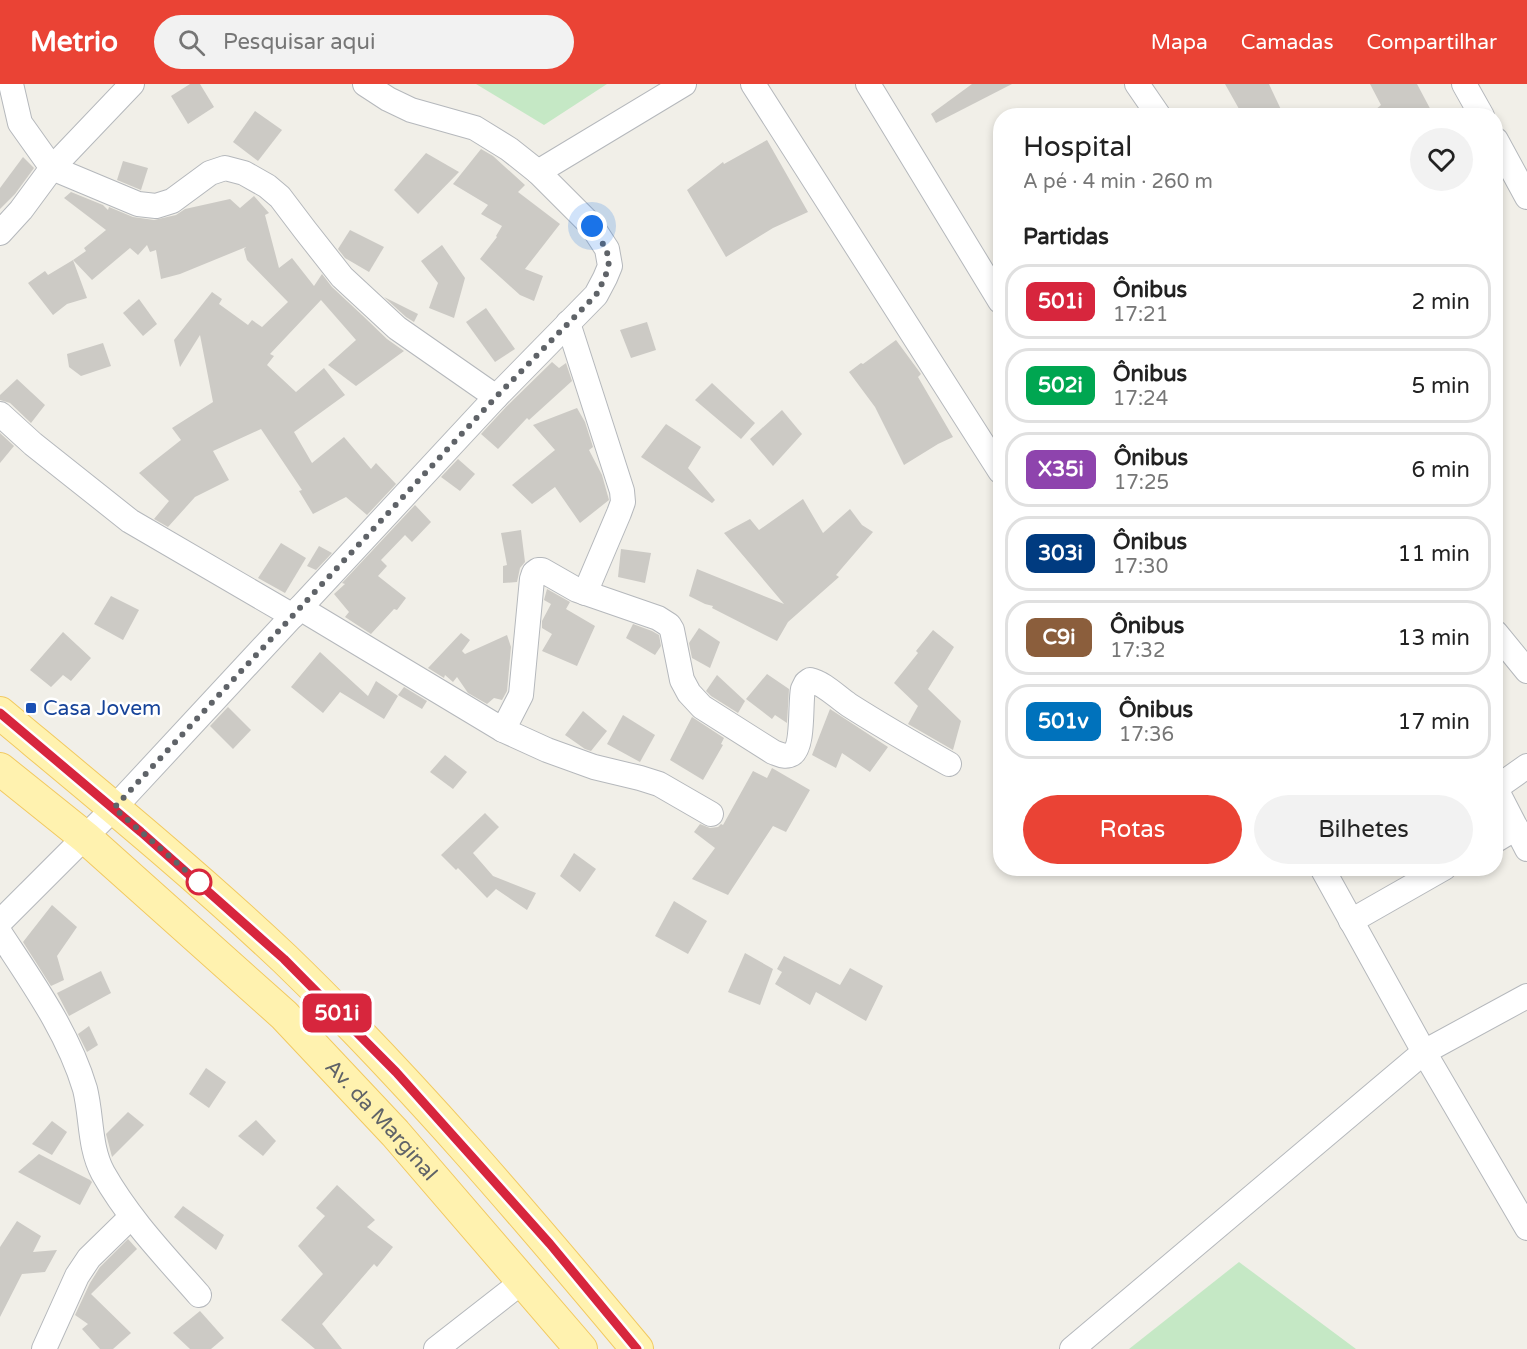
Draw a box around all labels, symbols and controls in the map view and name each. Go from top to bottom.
search box [154,15,574,69]
text: Metrio [30,25,118,59]
icon: search [175,26,208,59]
text: Pesquisar aqui [223,29,375,55]
text: Mapa [1151,30,1208,55]
text: Camadas [1241,30,1333,55]
text: Compartilhar [1366,30,1497,55]
button: heart [1410,128,1473,191]
text: Hospital [1023,130,1132,164]
text: A pé · 4 min · 260 m [1023,170,1213,194]
your location [577,211,607,241]
text: Partidas [1023,224,1109,250]
text: Ônibus [1113,277,1187,303]
text: 501i [1038,289,1083,314]
text: 2 min [1411,289,1470,315]
text: 17:21 [1113,303,1168,327]
text: Ônibus [1113,361,1187,387]
text: 502i [1038,373,1083,398]
text: 5 min [1411,373,1470,399]
text: 17:24 [1113,387,1168,411]
text: Ônibus [1114,445,1188,471]
text: X35i [1038,457,1084,482]
text: 6 min [1411,457,1470,483]
text: 17:25 [1114,471,1169,495]
text: Ônibus [1113,529,1187,555]
text: 303i [1038,541,1083,566]
text: 11 min [1398,541,1470,567]
text: 17:30 [1113,555,1168,579]
text: Ônibus [1110,613,1184,639]
text: C9i [1042,625,1076,650]
text: 13 min [1398,625,1470,651]
text: 17:32 [1110,639,1165,663]
place label: Casa Jovem [43,696,161,721]
text: Ônibus [1119,697,1193,723]
marker: Casa Jovem [24,701,38,715]
text: 501v [1038,709,1089,734]
text: 17 min [1398,709,1470,735]
text: 17:36 [1119,723,1174,747]
button: Rotas [1023,795,1242,864]
button: Bilhetes [1254,795,1473,864]
unlabelled marker [186,869,212,895]
line badge: 501i [295,994,379,1032]
text: 501i [315,1001,359,1026]
street label: Av. da Marginal [320,1054,443,1186]

